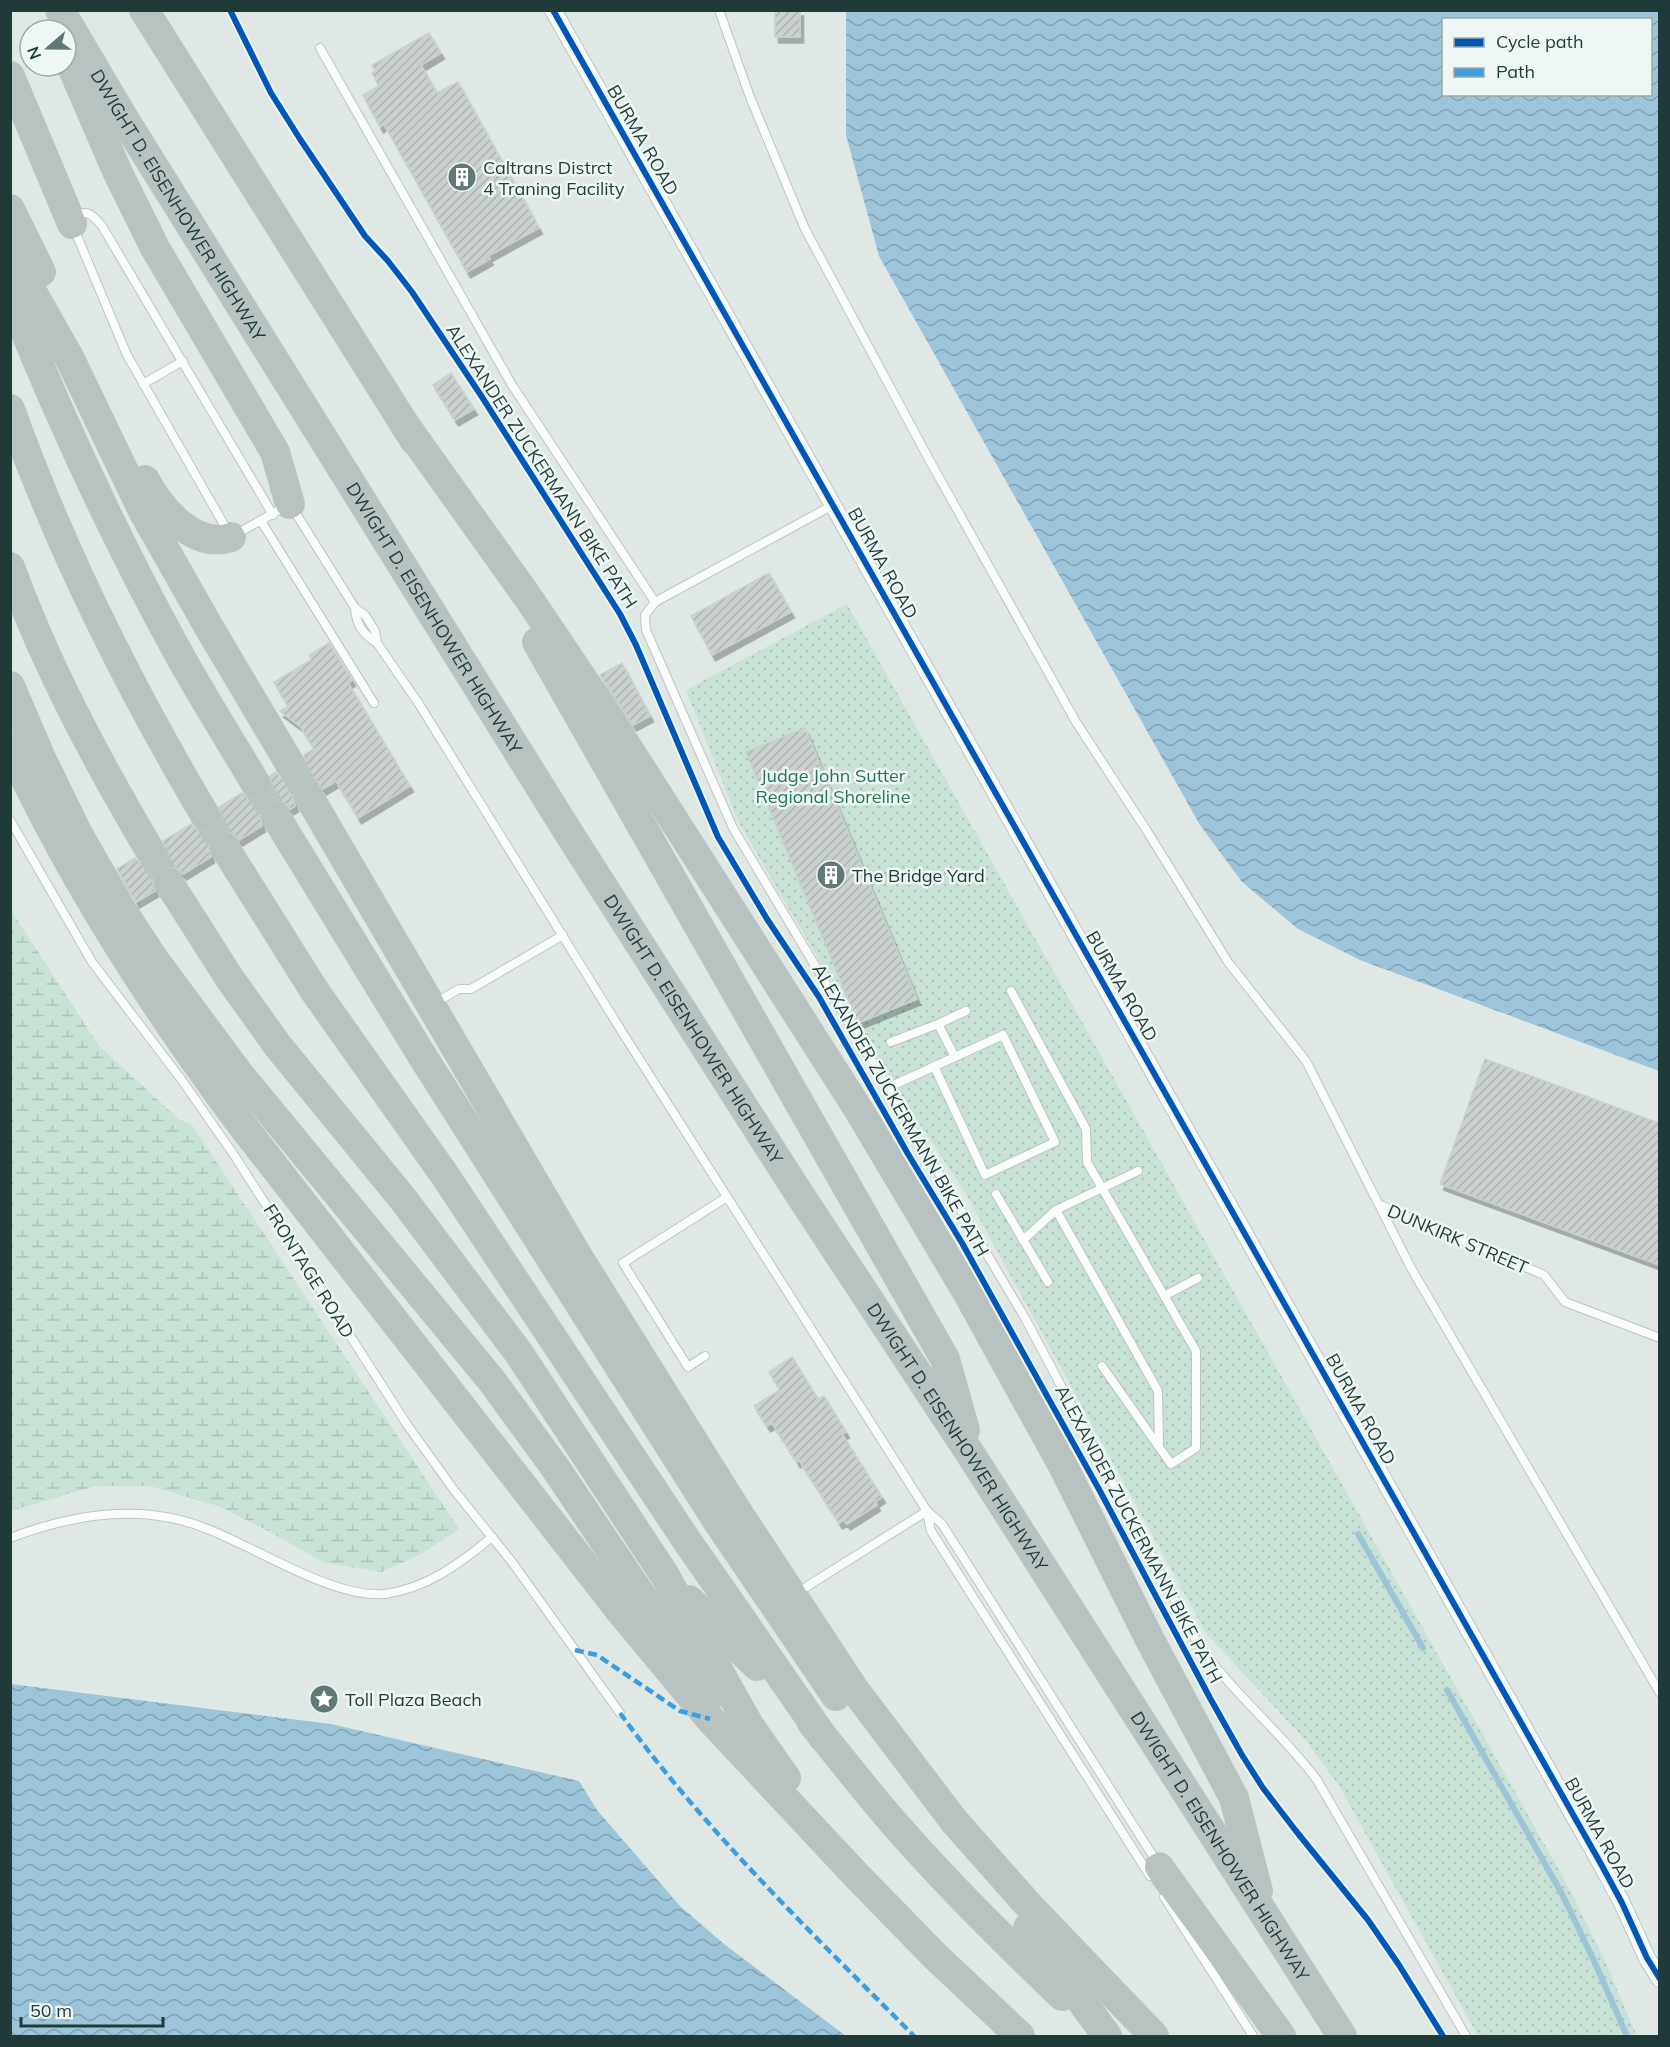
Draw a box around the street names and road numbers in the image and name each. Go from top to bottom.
street label: DWIGHT D. EISENHOWER HIGHWAY [86,65,272,346]
street label: BURMA ROAD [602,81,684,199]
street label: ALEXANDER ZUCKERMANN BIKE PATH [441,320,643,612]
street label: DWIGHT D. EISENHOWER HIGHWAY [342,478,528,759]
street label: BURMA ROAD [843,503,923,623]
street label: DWIGHT D. EISENHOWER HIGHWAY [599,890,789,1169]
street label: BURMA ROAD [1081,927,1163,1045]
street label: ALEXANDER ZUCKERMANN BIKE PATH [807,960,995,1260]
street label: DUNKIRK STREET [1384,1199,1532,1279]
street label: FRONTAGE ROAD [259,1200,359,1342]
street label: DWIGHT D. EISENHOWER HIGHWAY [863,1298,1054,1576]
street label: BURMA ROAD [1321,1349,1401,1469]
street label: ALEXANDER ZUCKERMANN BIKE PATH [1050,1381,1228,1687]
street label: DWIGHT D. EISENHOWER HIGHWAY [1126,1707,1316,1986]
street label: BURMA ROAD [1560,1773,1640,1893]

